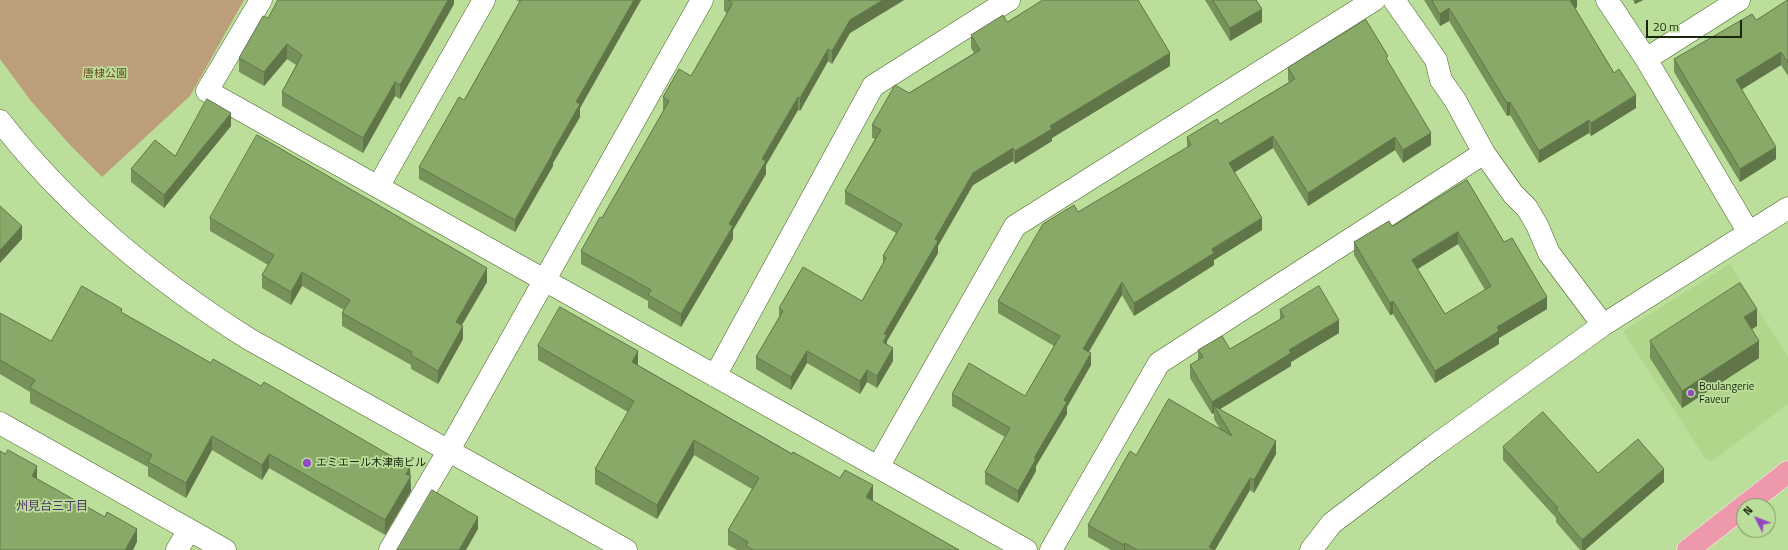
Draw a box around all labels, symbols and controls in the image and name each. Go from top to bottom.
scale bar [1648,12,1744,38]
text: 20 m [1653,17,1679,36]
park label: 唐棣公園 [83,67,127,81]
place label: Boulangerie Faveur [1699,380,1754,406]
marker: Boulangerie Faveur [1686,388,1696,398]
place label: エミエール木津南ビル [316,456,426,470]
marker: エミエール木津南ビル [301,457,313,469]
north arrow [1736,498,1776,538]
district label: 州見台三丁目 [16,500,88,514]
text: N [1739,502,1756,519]

